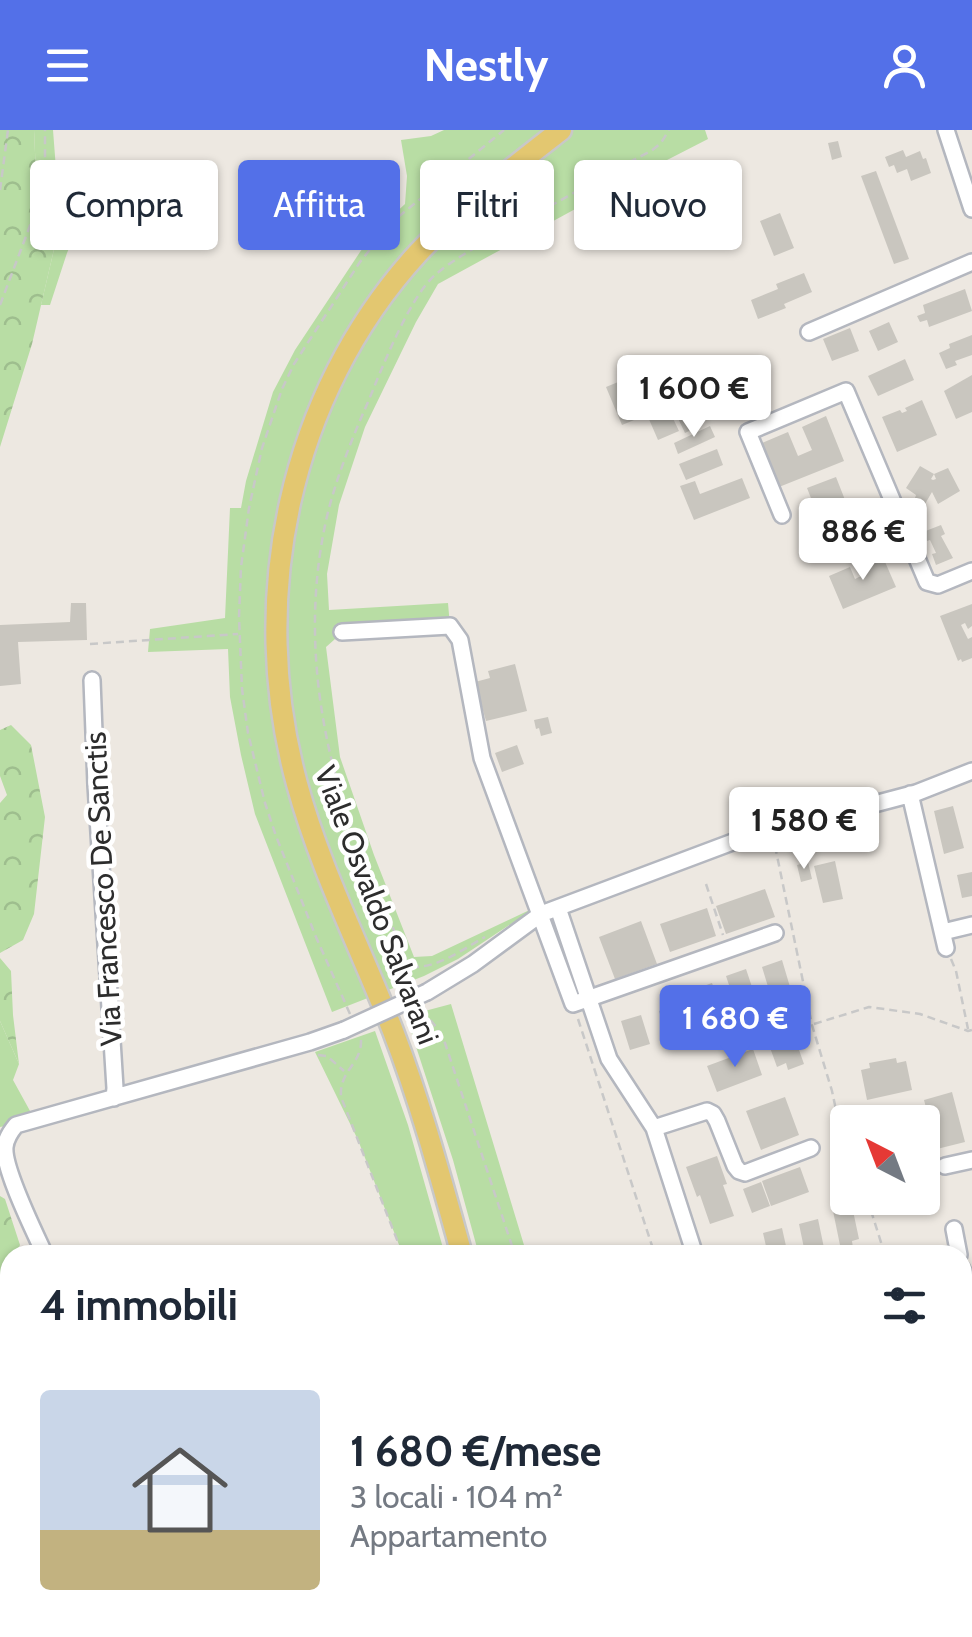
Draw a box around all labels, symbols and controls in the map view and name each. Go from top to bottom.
icon: menu [40,38,95,93]
text: Nestly [424,38,548,92]
icon: person [877,38,932,93]
chip: Compra [30,160,218,250]
chip: Affitta [238,160,400,250]
chip: Filtri [420,160,554,250]
chip: Nuovo [574,160,742,250]
pin: 1 600 € [602,355,786,440]
text: 1 600 € [639,368,749,407]
pin: 886 € [793,498,933,583]
text: 886 € [821,511,905,550]
street label: Via Francesco De Sanctis [76,731,130,1047]
street label: Viale Osvaldo Salvarani [307,761,447,1049]
pin: 1 580 € [712,787,896,872]
text: 1 580 € [751,800,857,839]
pin: 1 680 € [643,985,827,1070]
text: 1 680 € [682,998,788,1037]
north arrow [830,1105,940,1215]
map controls [830,1105,940,1215]
icon: filters [877,1278,932,1333]
text: 4 immobili [40,1279,238,1331]
text: 1 680 €/mese [350,1425,601,1477]
icon: home [120,1430,240,1550]
text: 3 locali · 104 m² [350,1477,563,1516]
text: Appartamento [350,1516,547,1555]

